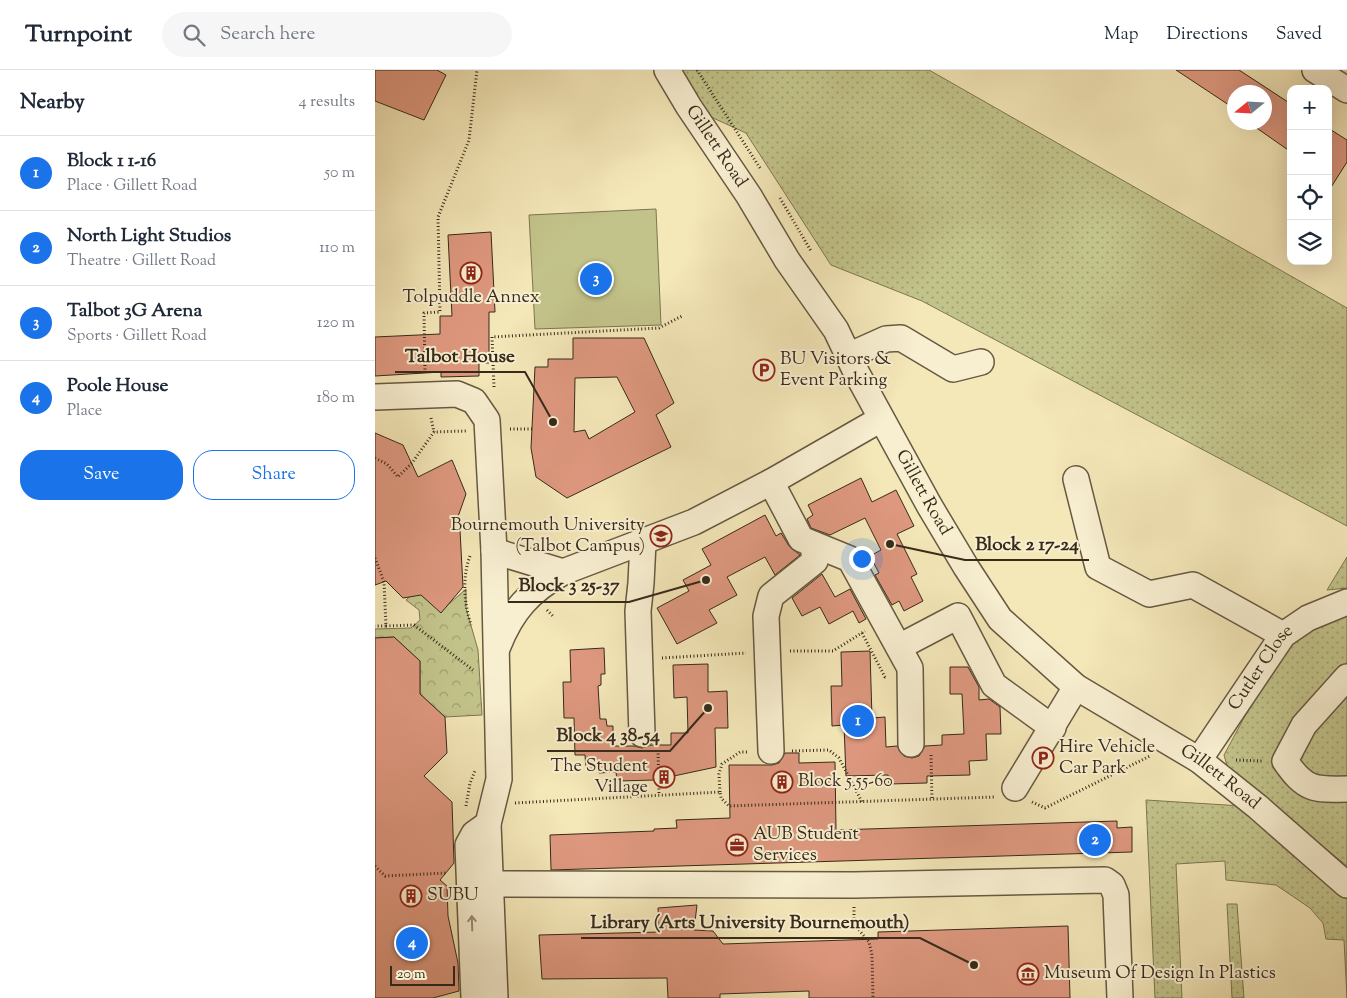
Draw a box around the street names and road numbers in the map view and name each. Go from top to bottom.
street label: Gillett Road [679,100,753,193]
street label: Gillett Road [888,445,958,541]
street label: Cutler Close [1222,619,1299,716]
street label: Gillett Road [1175,739,1265,817]

